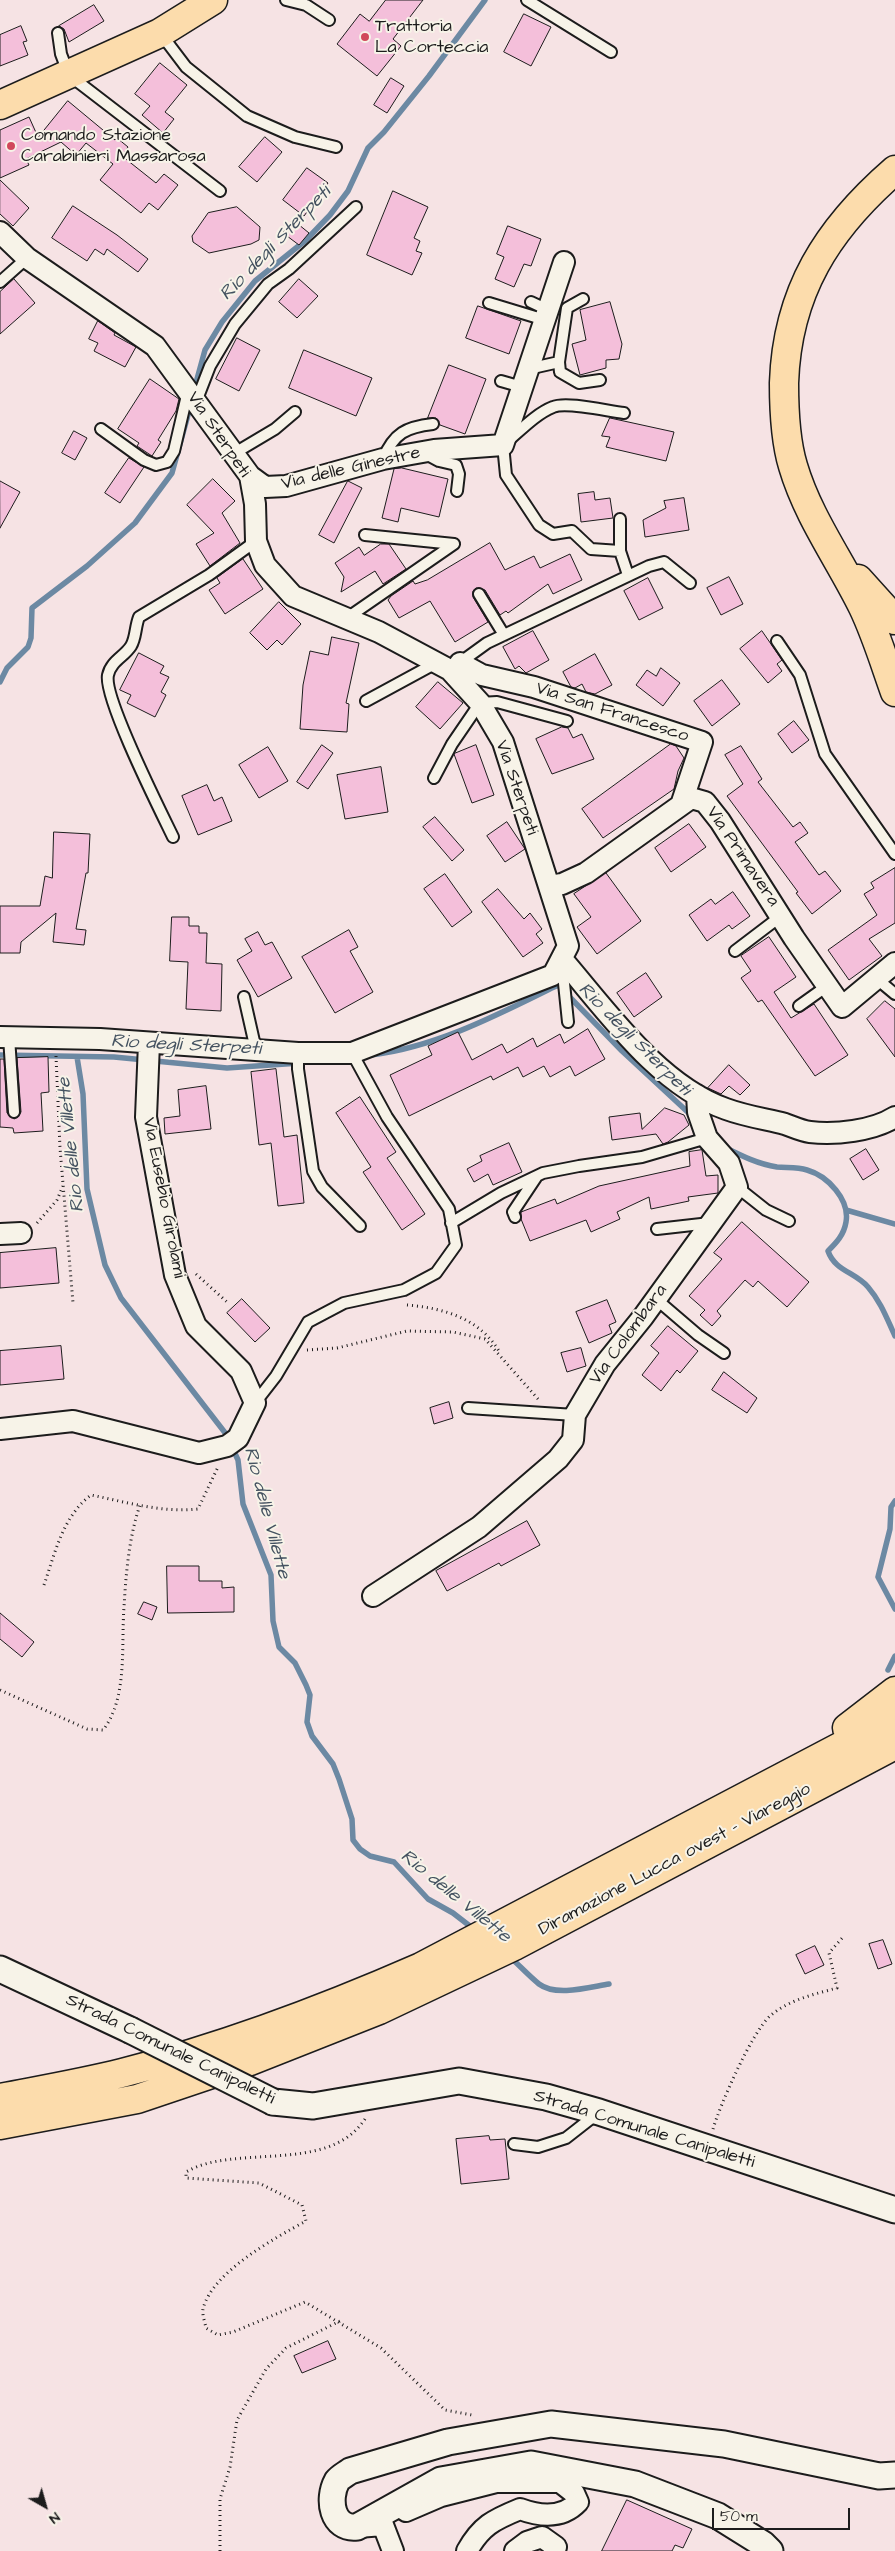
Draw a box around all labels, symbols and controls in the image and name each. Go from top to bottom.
place label: Trattoria La Corteccia [375,16,488,58]
marker: Trattoria La Corteccia [359,31,371,43]
place label: Comando Stazione Carabinieri Massarosa [21,125,206,168]
marker: Comando Stazione Carabinieri Massarosa [5,140,17,152]
water label: Rio degli Sterpeti [216,182,336,306]
street label: Via Sterpeti [181,388,255,482]
street label: Via delle Ginestre [279,443,423,495]
street label: Via San Francesco [533,678,691,748]
street label: Via Sterpeti [490,738,542,838]
street label: Via Primavera [701,803,783,911]
water label: Rio degli Sterpeti [573,979,695,1101]
water label: Rio degli Sterpeti [110,1031,262,1061]
water label: Rio delle Villette [54,1077,90,1213]
street label: Via Eusebio Girolami [137,1116,189,1280]
street label: Via Colombara [585,1281,673,1389]
water label: Rio delle Villette [237,1445,295,1581]
street label: Diramazione Lucca ovest - Viareggio [535,1779,815,1941]
water label: Rio delle Villette [395,1846,515,1948]
street label: Strada Comunale Canipaletti [62,1990,278,2110]
street label: Strada Comunale Canipaletti [531,2086,757,2174]
north arrow [20,2481,70,2531]
scale bar [715,2498,852,2530]
text: 50 m [720,2506,758,2527]
text: N [45,2507,64,2528]

